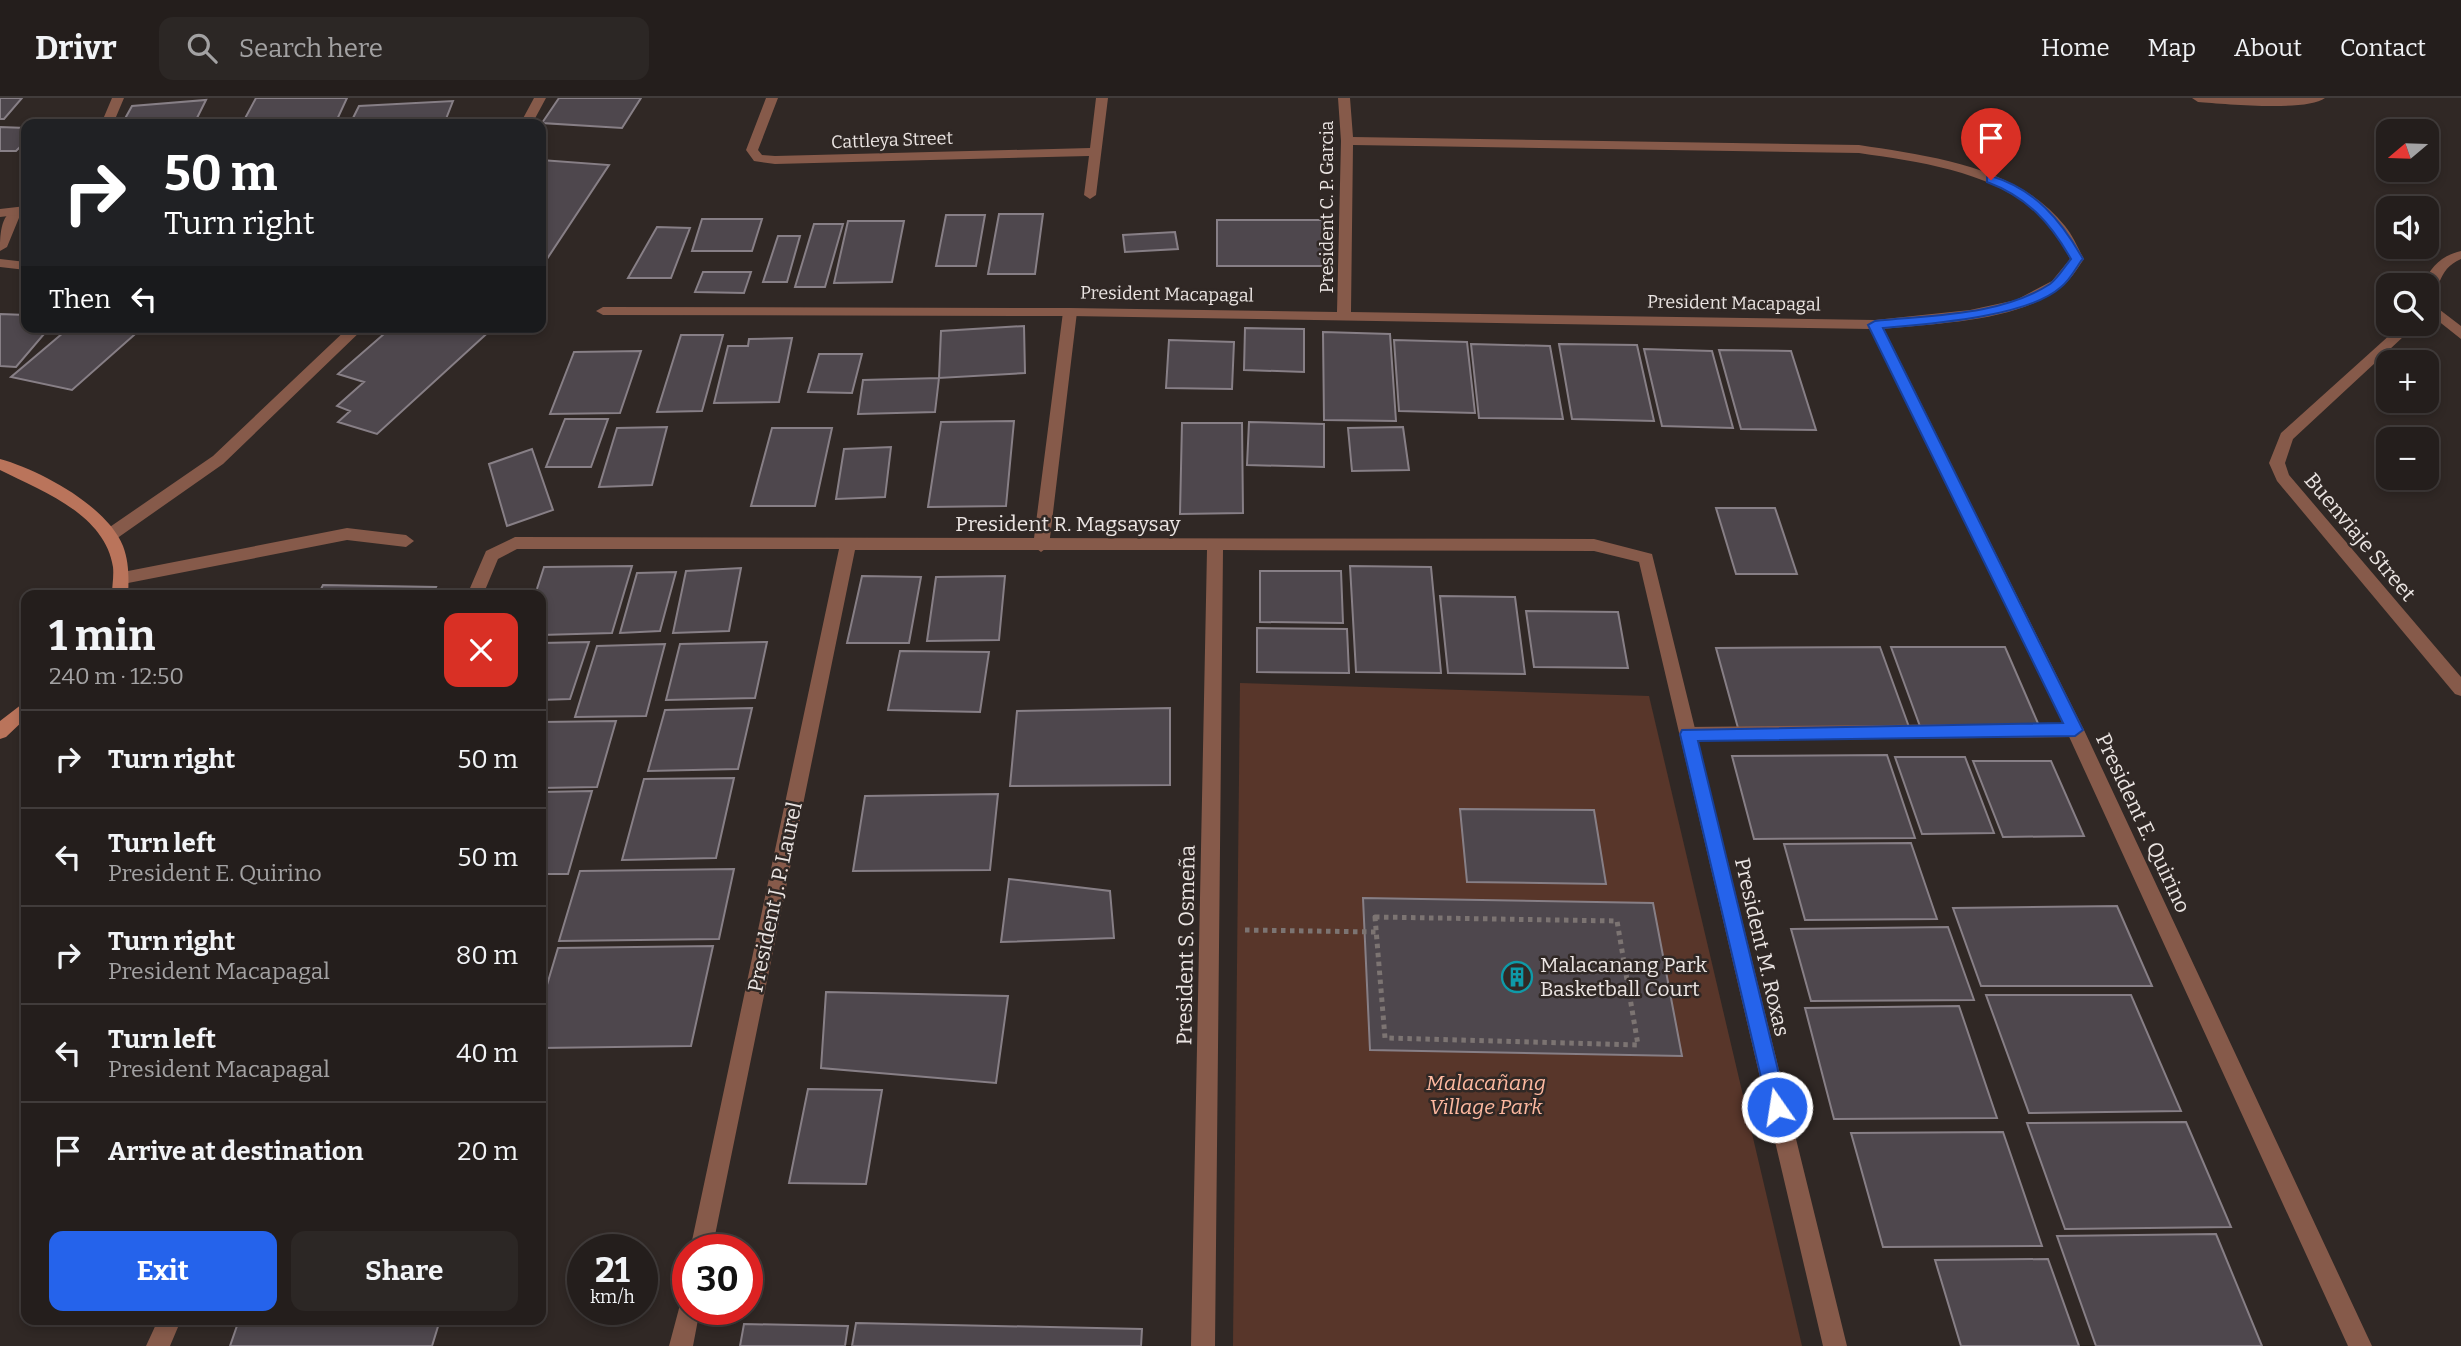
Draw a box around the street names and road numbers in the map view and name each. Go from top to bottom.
street label: President C. P. Garcia [1316,120,1338,293]
street label: Cattleya Street [831,127,954,153]
street label: President Macapagal [1080,281,1254,307]
street label: President Macapagal [1647,290,1821,316]
street label: Buenviaje Street [2299,468,2421,607]
street label: President R. Magsaysay [955,511,1182,537]
street label: President E. Quirino [2090,729,2196,917]
street label: President J. P. Laurel [742,799,808,995]
street label: President S. Osmeña [1171,844,1201,1045]
street label: President M. Roxas [1729,855,1795,1039]

